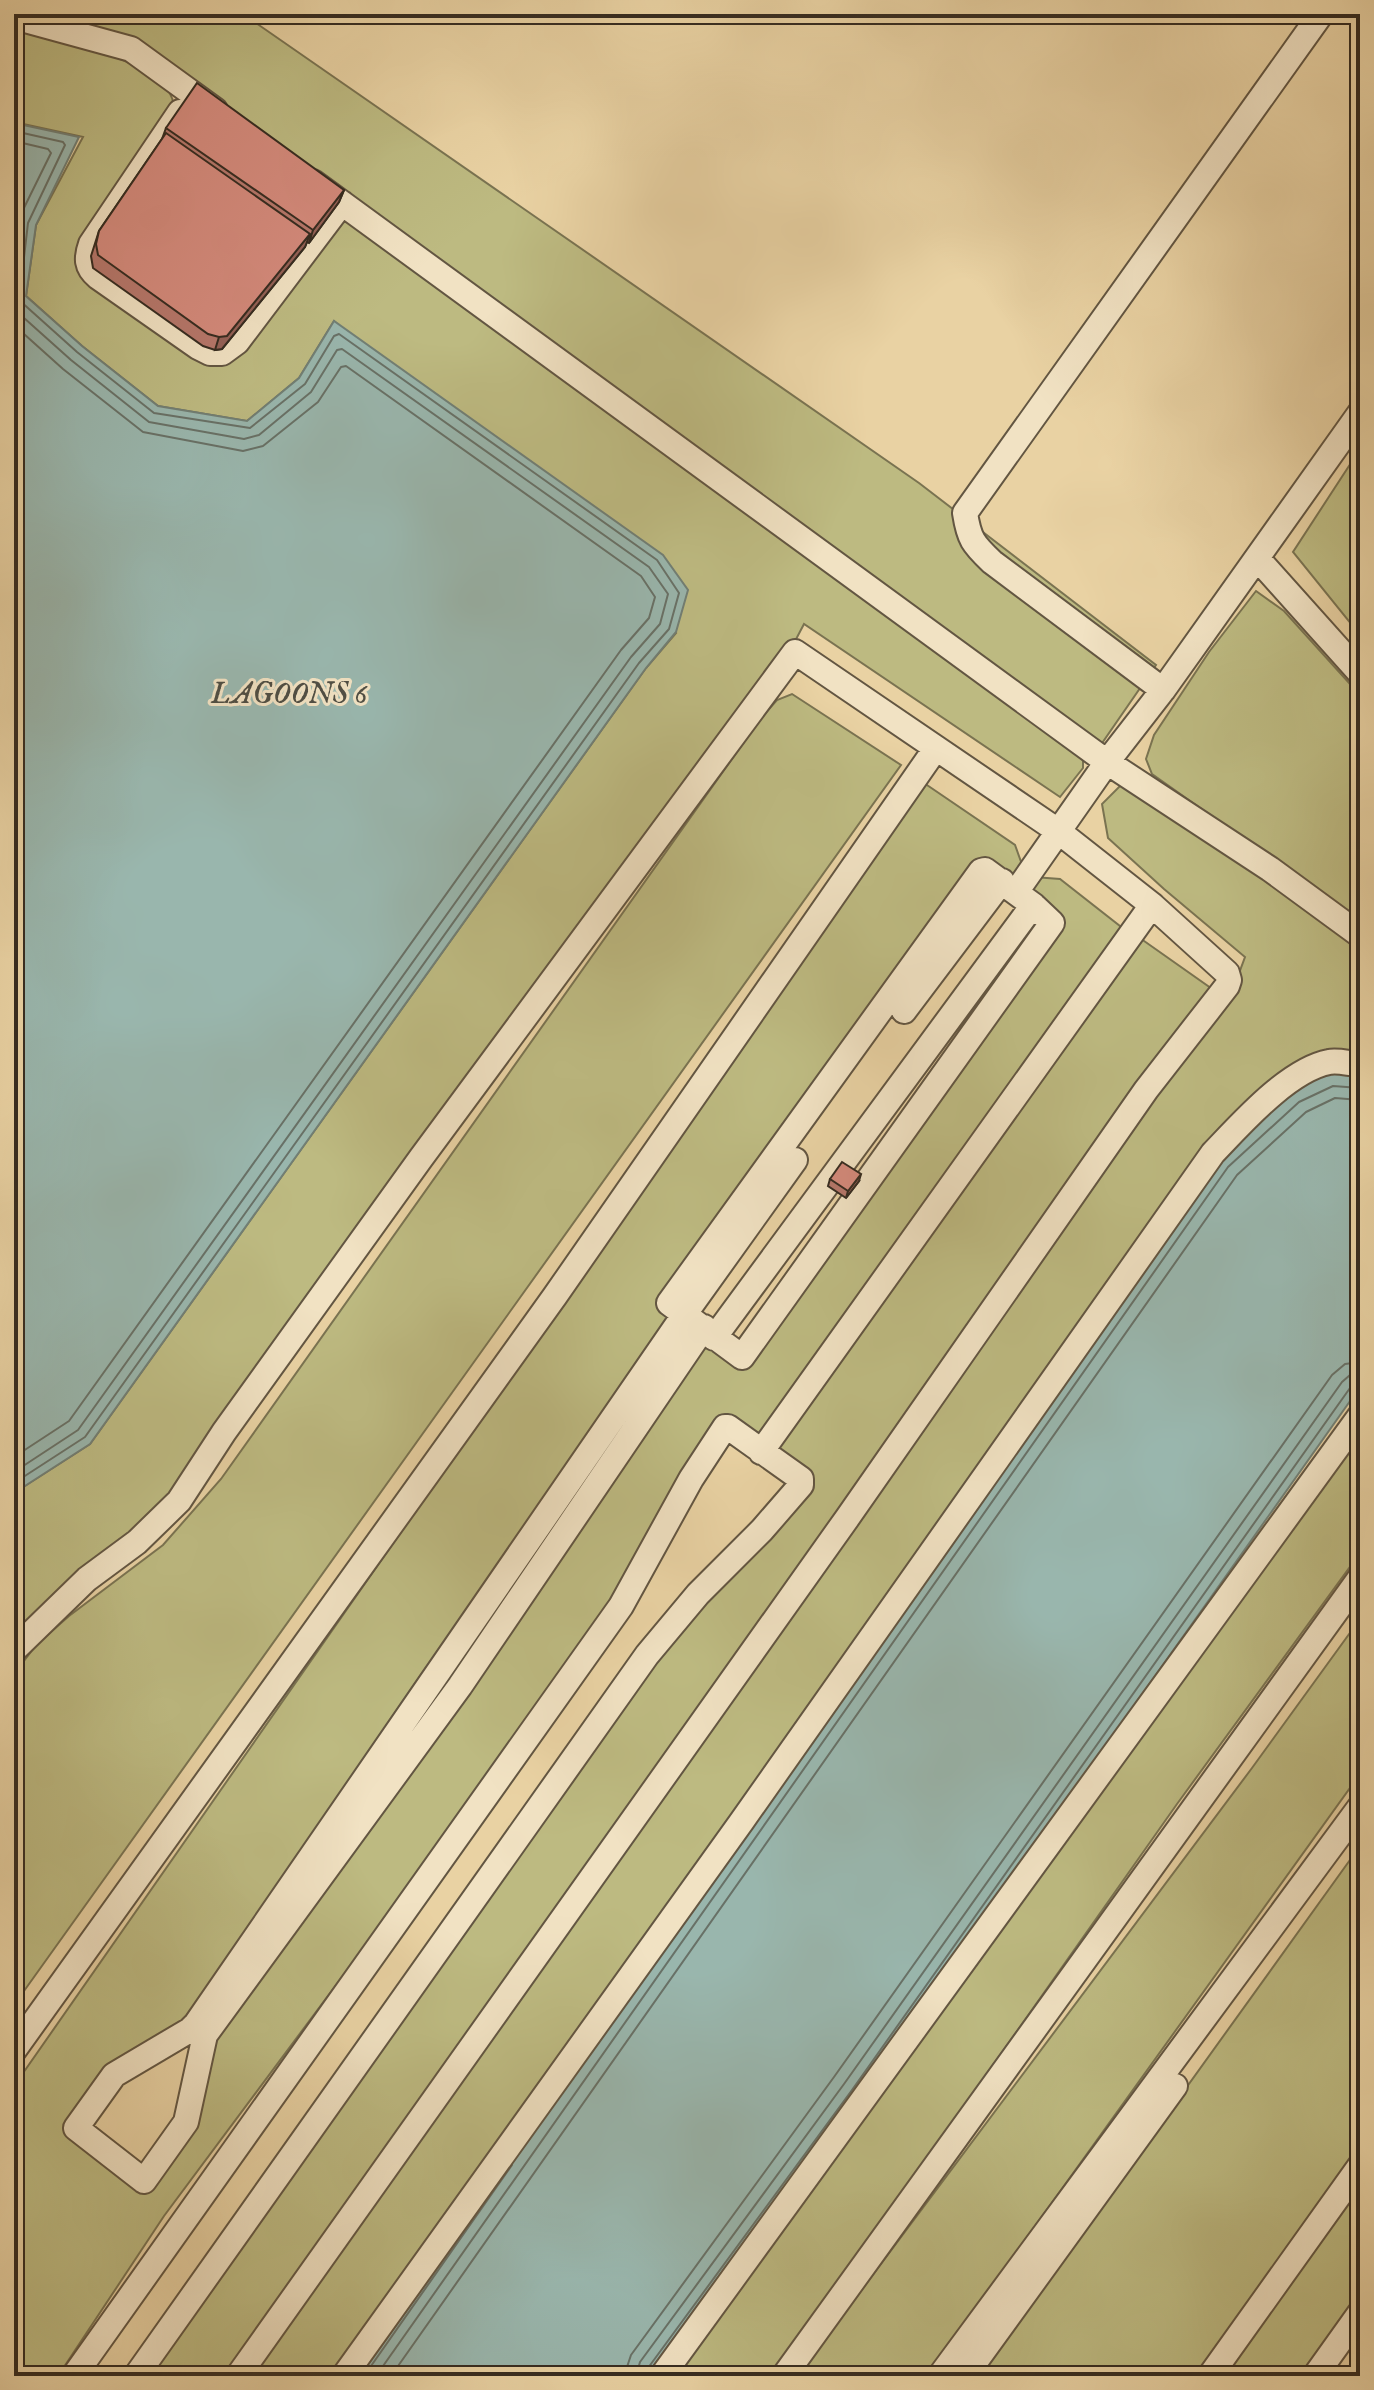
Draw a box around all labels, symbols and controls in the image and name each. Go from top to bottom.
water label: LAGOONS 6 [210,676,368,714]

